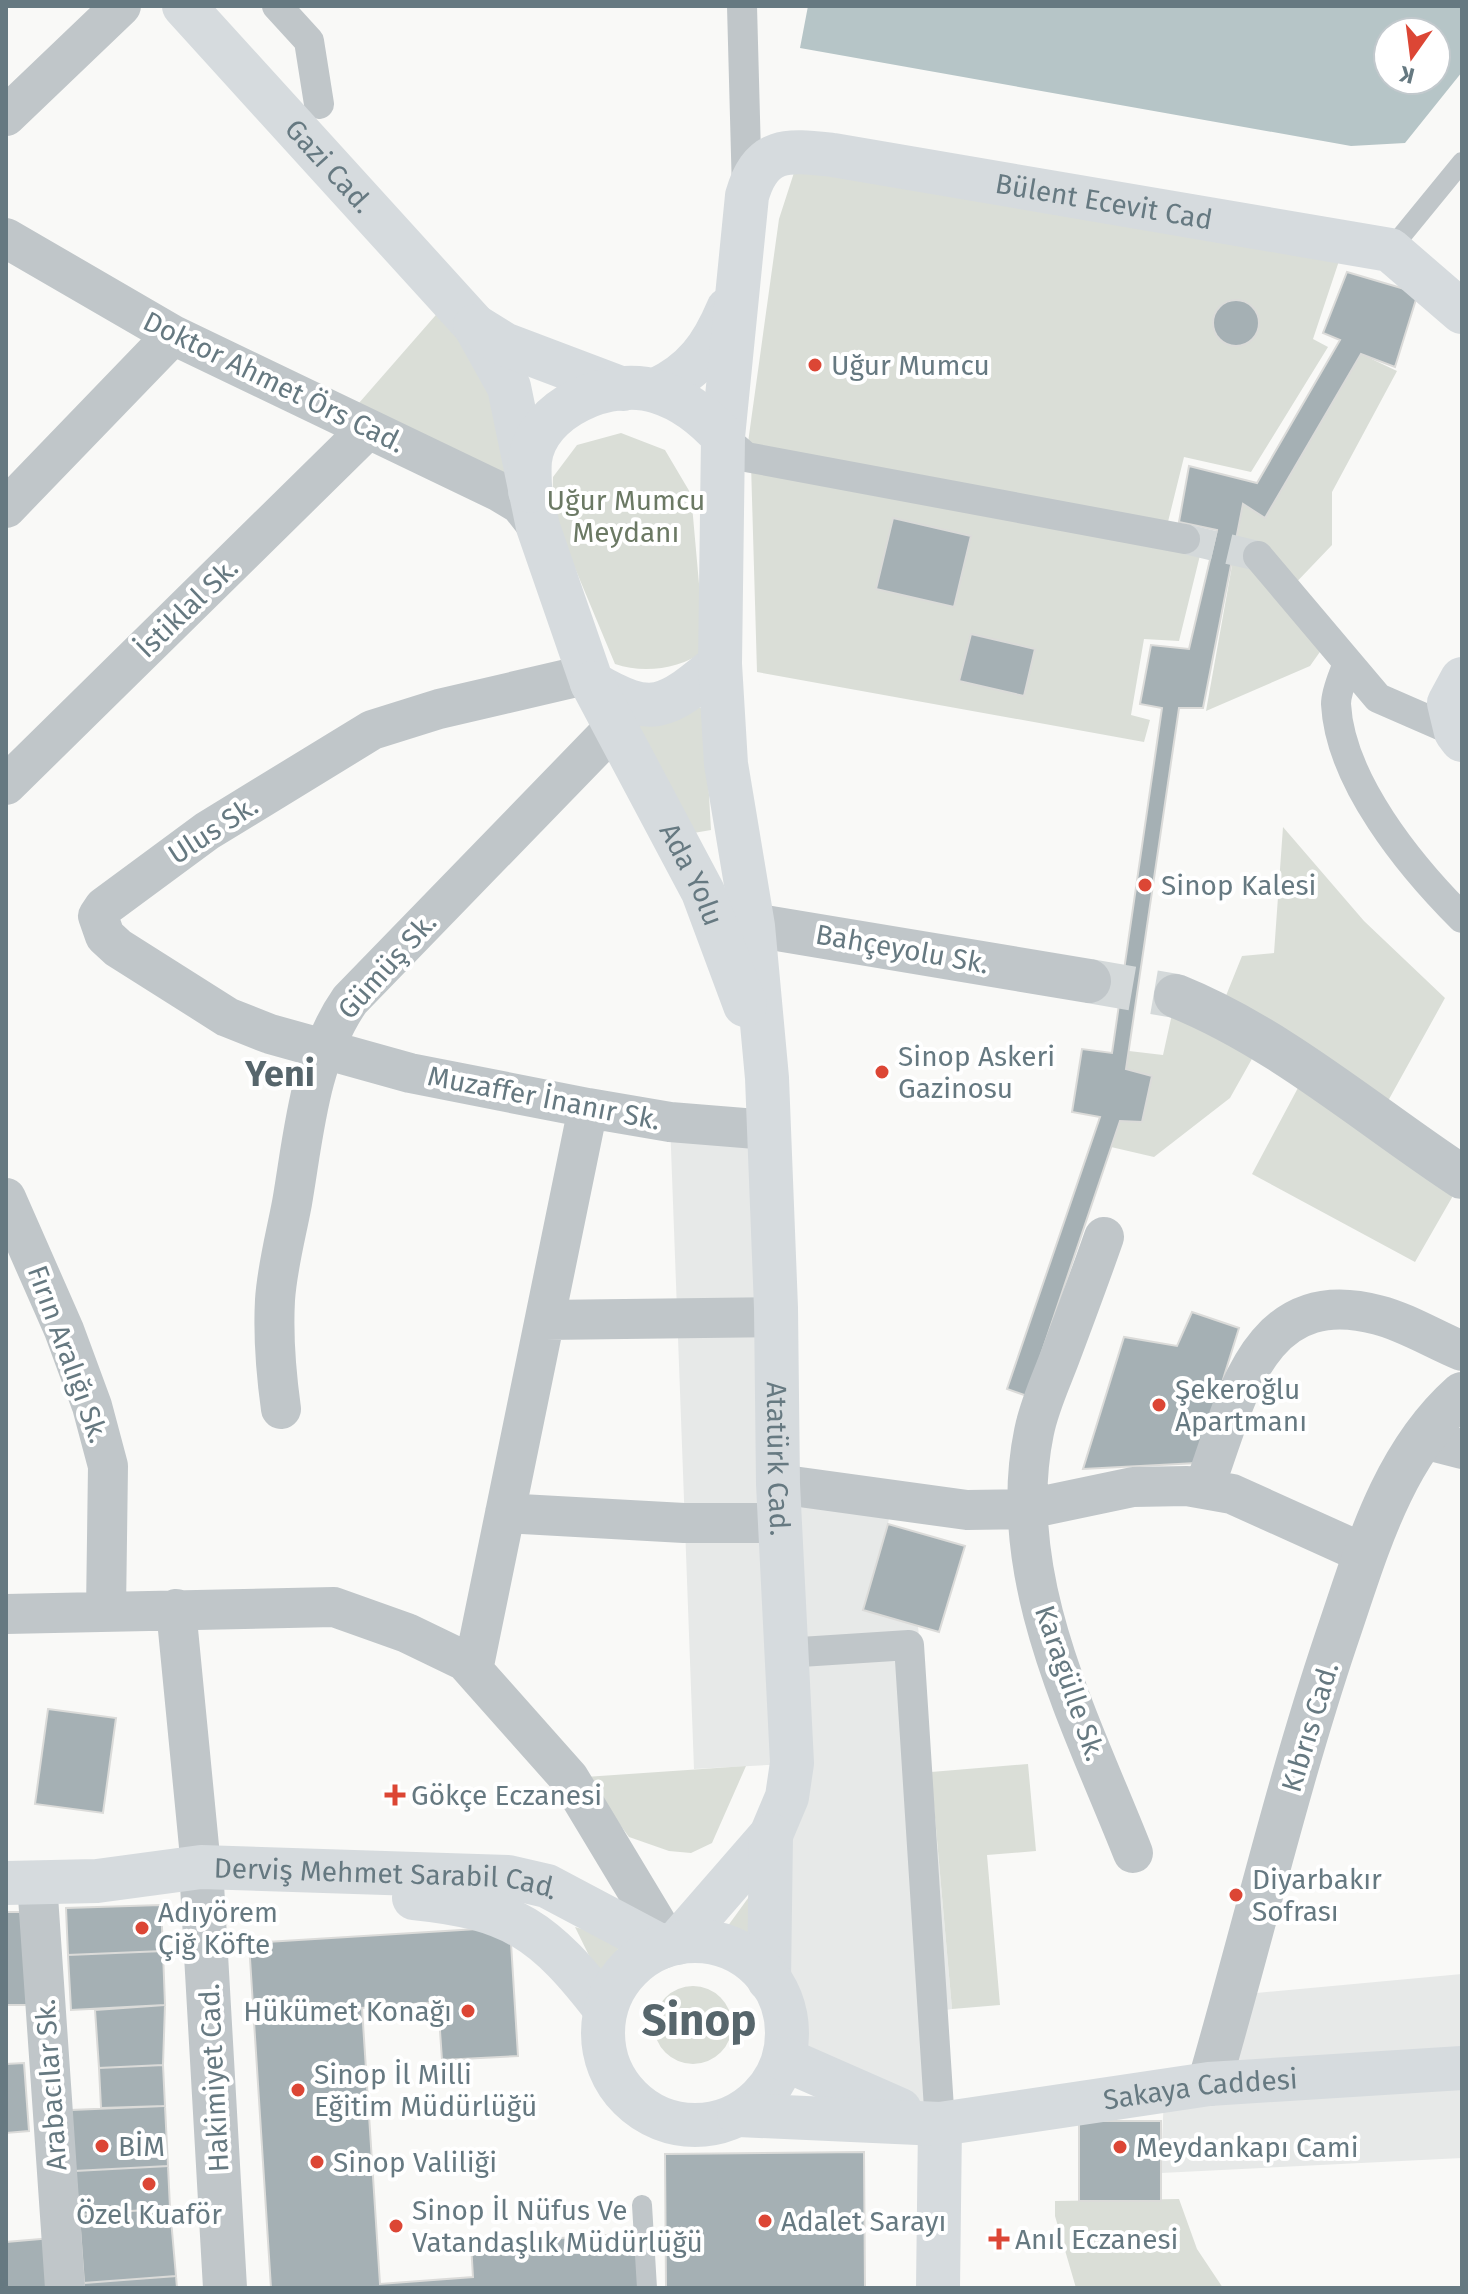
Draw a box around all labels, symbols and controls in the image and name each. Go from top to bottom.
north arrow [1372,16,1452,96]
text: K [1396,60,1417,90]
street label: Gazi Cad. [279,112,380,219]
street label: Bülent Ecevit Cad [993,166,1215,236]
street label: Doktor Ahmet Örs Cad. [138,304,410,460]
place label: Uğur Mumcu [831,349,990,382]
marker: Uğur Mumcu [806,356,824,374]
park label: Uğur Mumcu Meydanı [547,484,705,549]
street label: İstiklal Sk. [129,551,245,665]
street label: Ulus Sk. [162,789,264,871]
street label: Ada Yolu [653,817,730,930]
place label: Sinop Kalesi [1161,869,1317,902]
marker: Sinop Kalesi [1136,876,1154,894]
street label: Gümüş Sk. [331,906,443,1026]
street label: Bahçeyolu Sk. [813,918,991,980]
place label: Sinop Askeri Gazinosu [898,1040,1055,1105]
district label: Yeni [244,1052,315,1096]
street label: Muzaffer İnanır Sk. [425,1059,663,1137]
marker: Sinop Askeri Gazinosu [873,1063,891,1081]
street label: Fırın Aralığı Sk. [21,1261,115,1447]
place label: Şekeroğlu Apartmanı [1175,1373,1307,1438]
street label: Atatürk Cad. [760,1382,797,1537]
marker: Şekeroğlu Apartmanı [1150,1396,1168,1414]
street label: Karagülle Sk. [1028,1601,1112,1765]
street label: Kıbrıs Cad. [1275,1658,1345,1796]
place label: Gökçe Eczanesi [411,1779,602,1812]
marker: Gökçe Eczanesi [386,1786,404,1804]
street label: Derviş Mehmet Sarabil Cad. [213,1851,565,1906]
place label: Diyarbakır Sofrası [1252,1863,1382,1928]
marker: Diyarbakır Sofrası [1227,1886,1245,1904]
place label: Adıyörem Çiğ Köfte [158,1896,278,1961]
marker: Adıyörem Çiğ Köfte [133,1919,151,1937]
street label: Hakimiyet Cad. [193,1983,235,2173]
district label: Sinop [642,1994,756,2047]
place label: Hükümet Konağı [243,1995,452,2028]
street label: Arabacılar Sk. [29,1998,73,2172]
marker: Hükümet Konağı [459,2002,477,2020]
place label: Sinop İl Milli Eğitim Müdürlüğü [314,2058,537,2123]
street label: Sakaya Caddesi [1101,2062,1299,2116]
marker: Sinop İl Milli Eğitim Müdürlüğü [289,2081,307,2099]
place label: BİM [118,2130,165,2163]
place label: Meydankapı Cami [1136,2131,1359,2164]
marker: BİM [93,2137,111,2155]
marker: Meydankapı Cami [1111,2138,1129,2156]
place label: Sinop Valiliği [333,2146,497,2179]
marker: Sinop Valiliği [308,2153,326,2171]
marker: Özel Kuaför [140,2175,158,2193]
place label: Sinop İl Nüfus Ve Vatandaşlık Müdürlüğü [412,2194,703,2259]
place label: Özel Kuaför [76,2198,222,2231]
place label: Adalet Sarayı [781,2205,946,2238]
marker: Adalet Sarayı [756,2212,774,2230]
marker: Sinop İl Nüfus Ve Vatandaşlık Müdürlüğü [387,2217,405,2235]
place label: Anıl Eczanesi [1015,2223,1178,2256]
marker: Anıl Eczanesi [990,2230,1008,2248]

